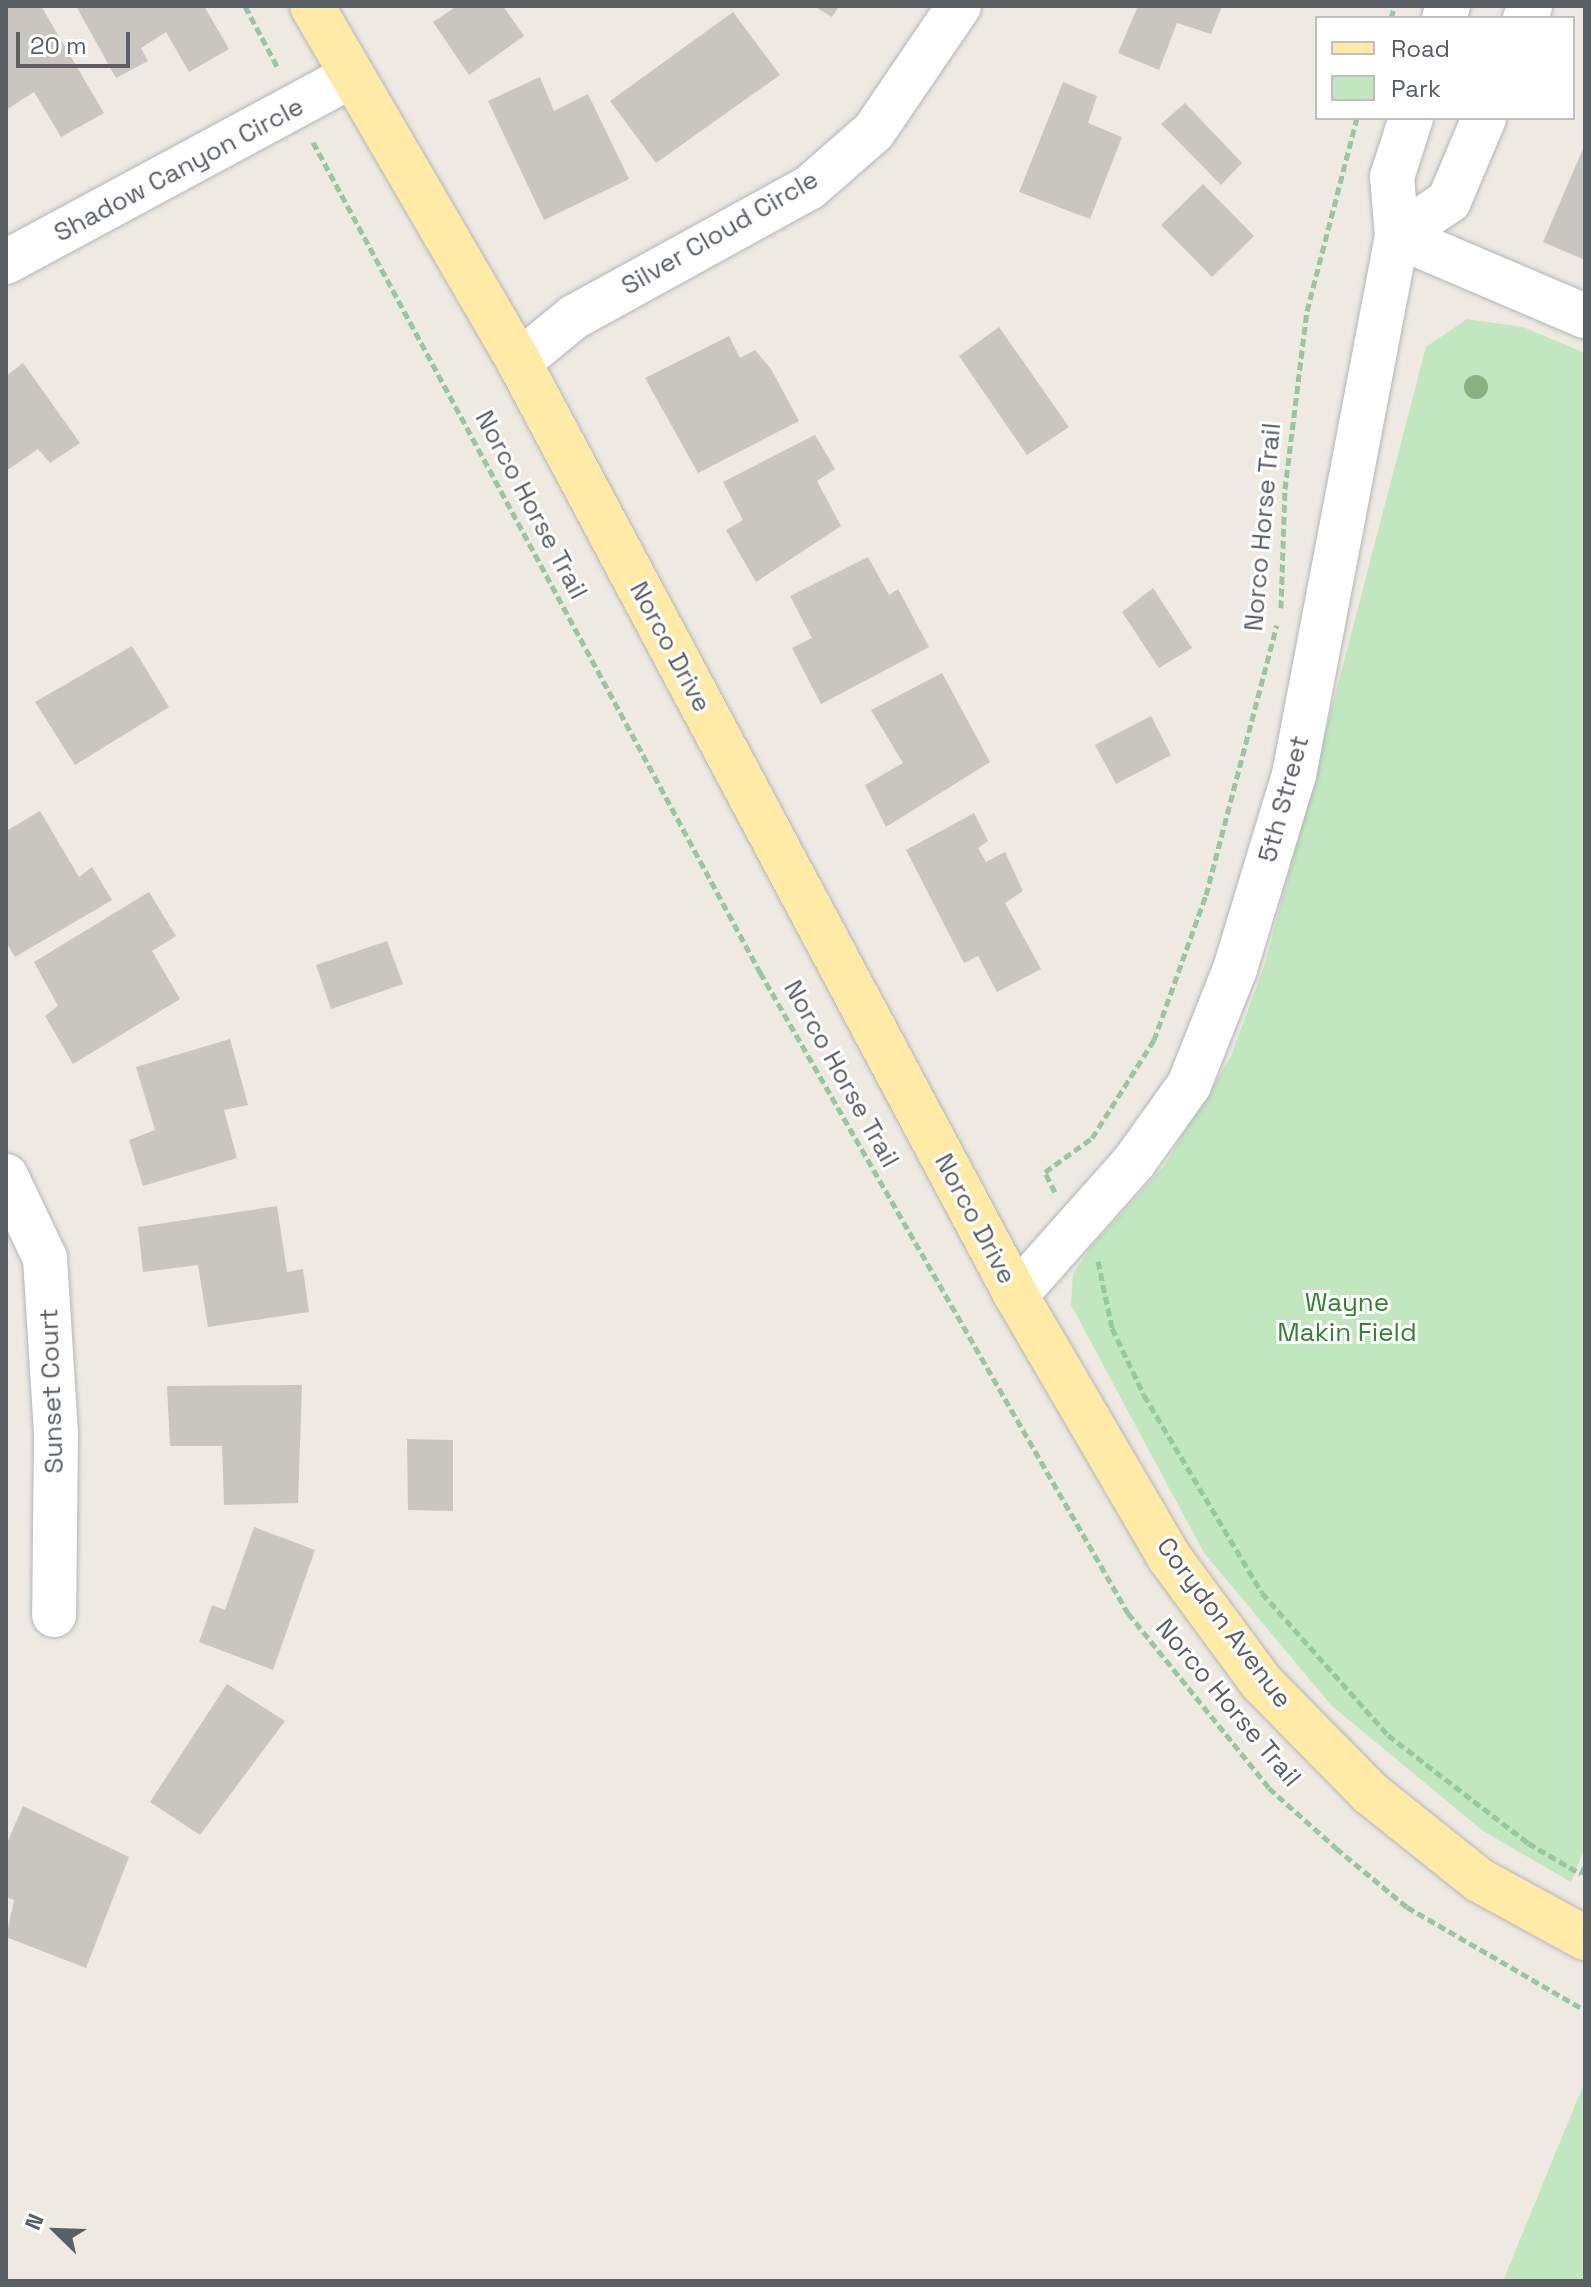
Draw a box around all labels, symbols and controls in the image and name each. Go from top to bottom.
scale bar [20,16,134,66]
legend [1315,16,1575,120]
text: 20 m [30,30,87,61]
text: Road [1391,33,1450,64]
text: Park [1391,73,1441,104]
street label: Shadow Canyon Circle [49,91,309,249]
street label: Silver Cloud Circle [616,164,824,302]
street label: Norco Horse Trail [468,405,594,605]
street label: Norco Horse Trail [1238,421,1288,633]
street label: Norco Drive [623,576,717,718]
street label: 5th Street [1252,732,1316,866]
street label: Norco Horse Trail [777,975,905,1173]
street label: Norco Drive [928,1148,1022,1290]
park label: Wayne Makin Field [1277,1287,1417,1348]
street label: Sunset Court [34,1308,70,1474]
street label: Corydon Avenue [1150,1531,1298,1715]
street label: Norco Horse Trail [1149,1613,1307,1793]
north arrow [16,2191,96,2271]
text: N [18,2209,50,2234]

